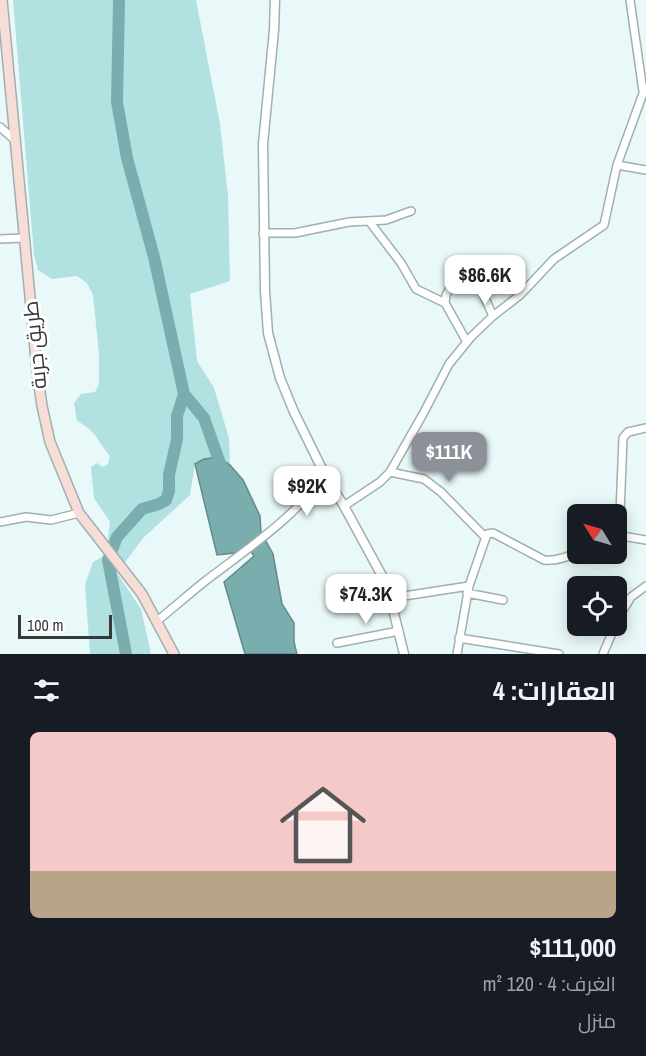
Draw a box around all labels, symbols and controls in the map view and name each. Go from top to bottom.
pin: $86.6K [436,255,534,306]
text: $86.6K [459,261,511,288]
street label: طريق جربة [15,300,54,391]
pin: $111K [407,432,491,483]
text: $111K [426,438,472,465]
pin: $92K [271,466,343,517]
text: $92K [287,472,327,499]
north arrow [567,504,627,564]
map controls [567,504,627,636]
pin: $74.3K [317,574,415,625]
button: locate [567,576,627,636]
text: $74.3K [340,580,392,607]
scale bar [18,612,112,640]
text: 100 m [27,614,63,636]
text: العقارات: 4 [493,673,616,708]
icon: filters [30,674,63,707]
icon: home [269,771,377,879]
text: $111,000 [529,930,616,965]
text: الغرف: 4 · 120 m² [483,970,616,997]
text: منزل [578,1007,616,1034]

